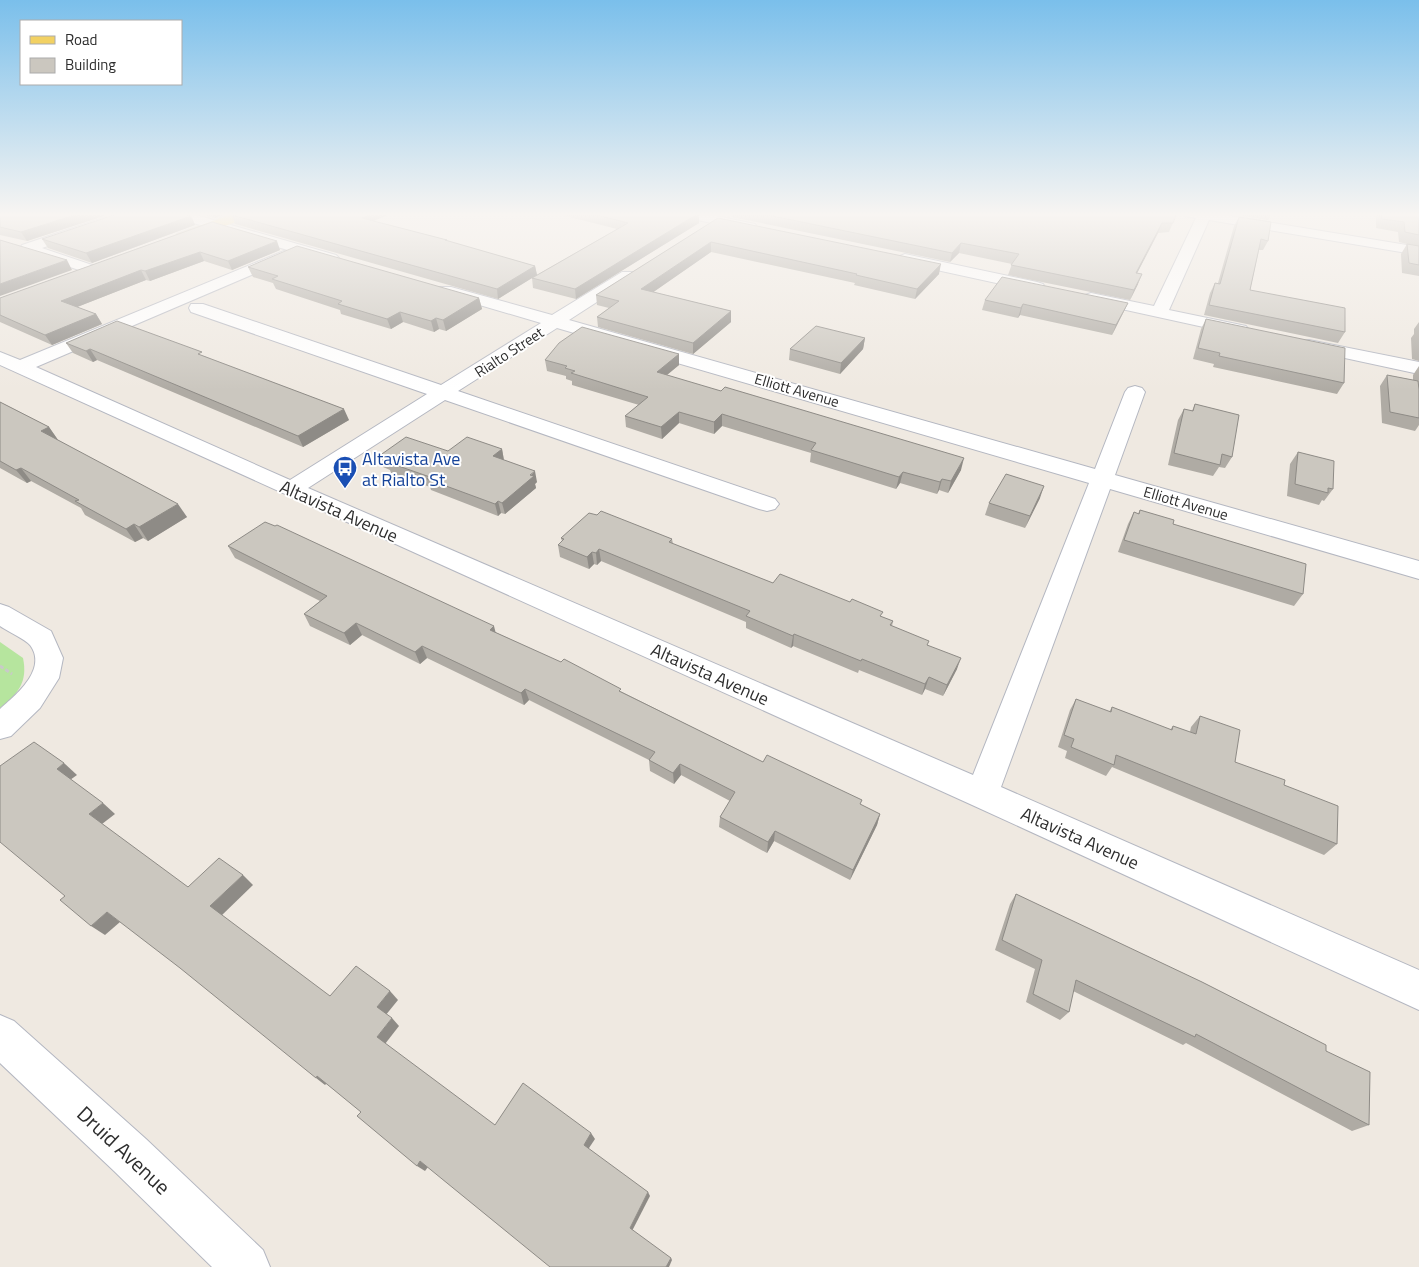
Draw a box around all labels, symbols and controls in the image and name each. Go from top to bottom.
legend [20,20,182,85]
text: Road [65,28,97,51]
text: Building [65,53,116,76]
street label: Rialto Street [470,321,549,383]
street label: Elliott Avenue [752,367,842,413]
place label: Altavista Ave at Rialto St [362,445,460,493]
bus stop icon: Altavista Ave at Rialto St [332,455,358,489]
street label: Altavista Avenue [276,473,402,549]
street label: Elliott Avenue [1141,480,1231,526]
street label: Altavista Avenue [647,636,773,712]
street label: Altavista Avenue [1017,800,1143,876]
street label: Druid Avenue [70,1098,178,1202]

